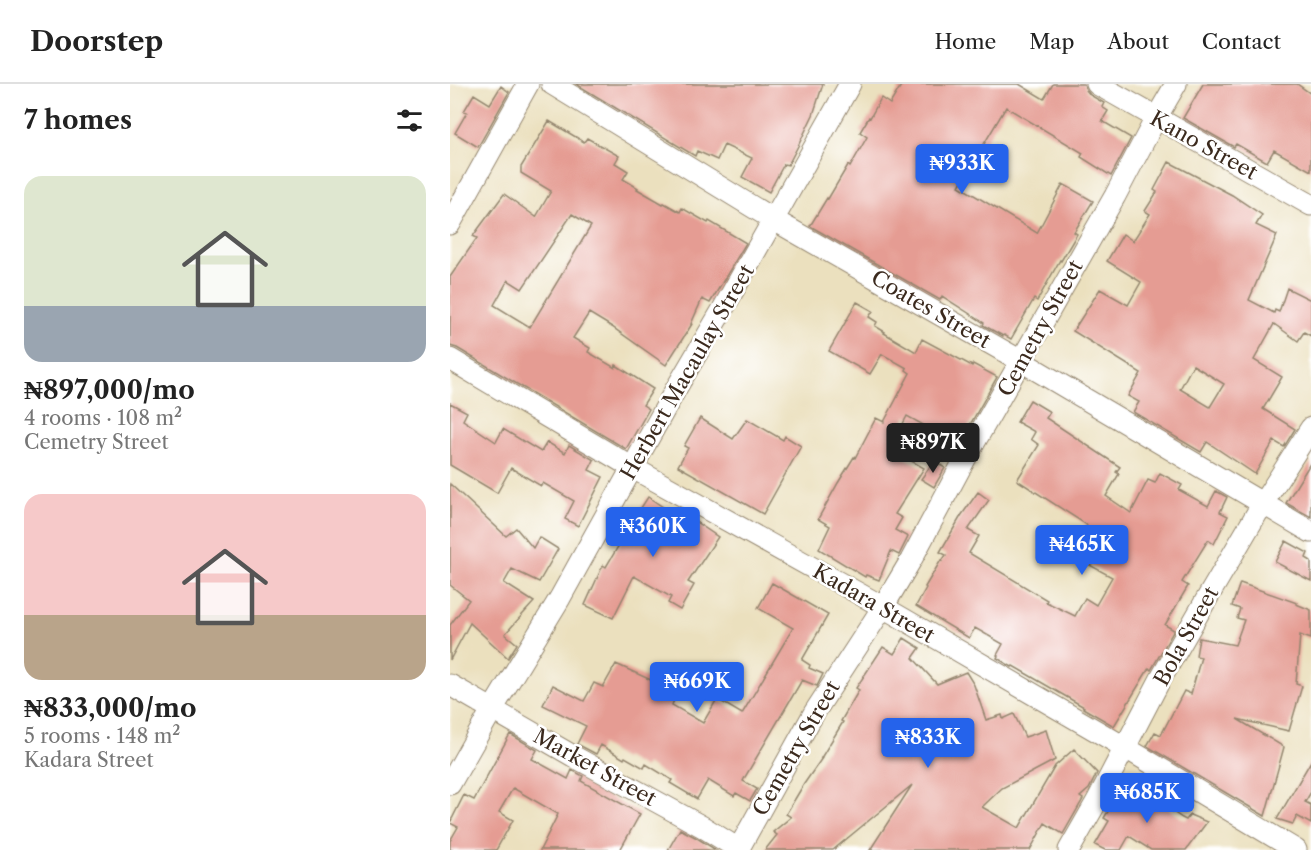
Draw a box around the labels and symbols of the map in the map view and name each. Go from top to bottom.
street label: Kano Street [1146,105,1262,185]
pin: ₦933K [920,144,1004,195]
street label: Cemetry Street [992,255,1088,400]
street label: Herbert Macaulay Street [615,259,759,484]
street label: Coates Street [867,265,996,354]
pin: ₦897K [891,423,975,474]
pin: ₦360K [611,507,695,558]
pin: ₦465K [1040,525,1124,576]
street label: Kadara Street [809,558,940,648]
street label: Bola Street [1148,581,1224,690]
pin: ₦669K [655,662,739,713]
street label: Cemetry Street [747,676,845,820]
pin: ₦833K [886,718,970,769]
street label: Market Street [529,723,661,811]
pin: ₦685K [1105,773,1189,824]

